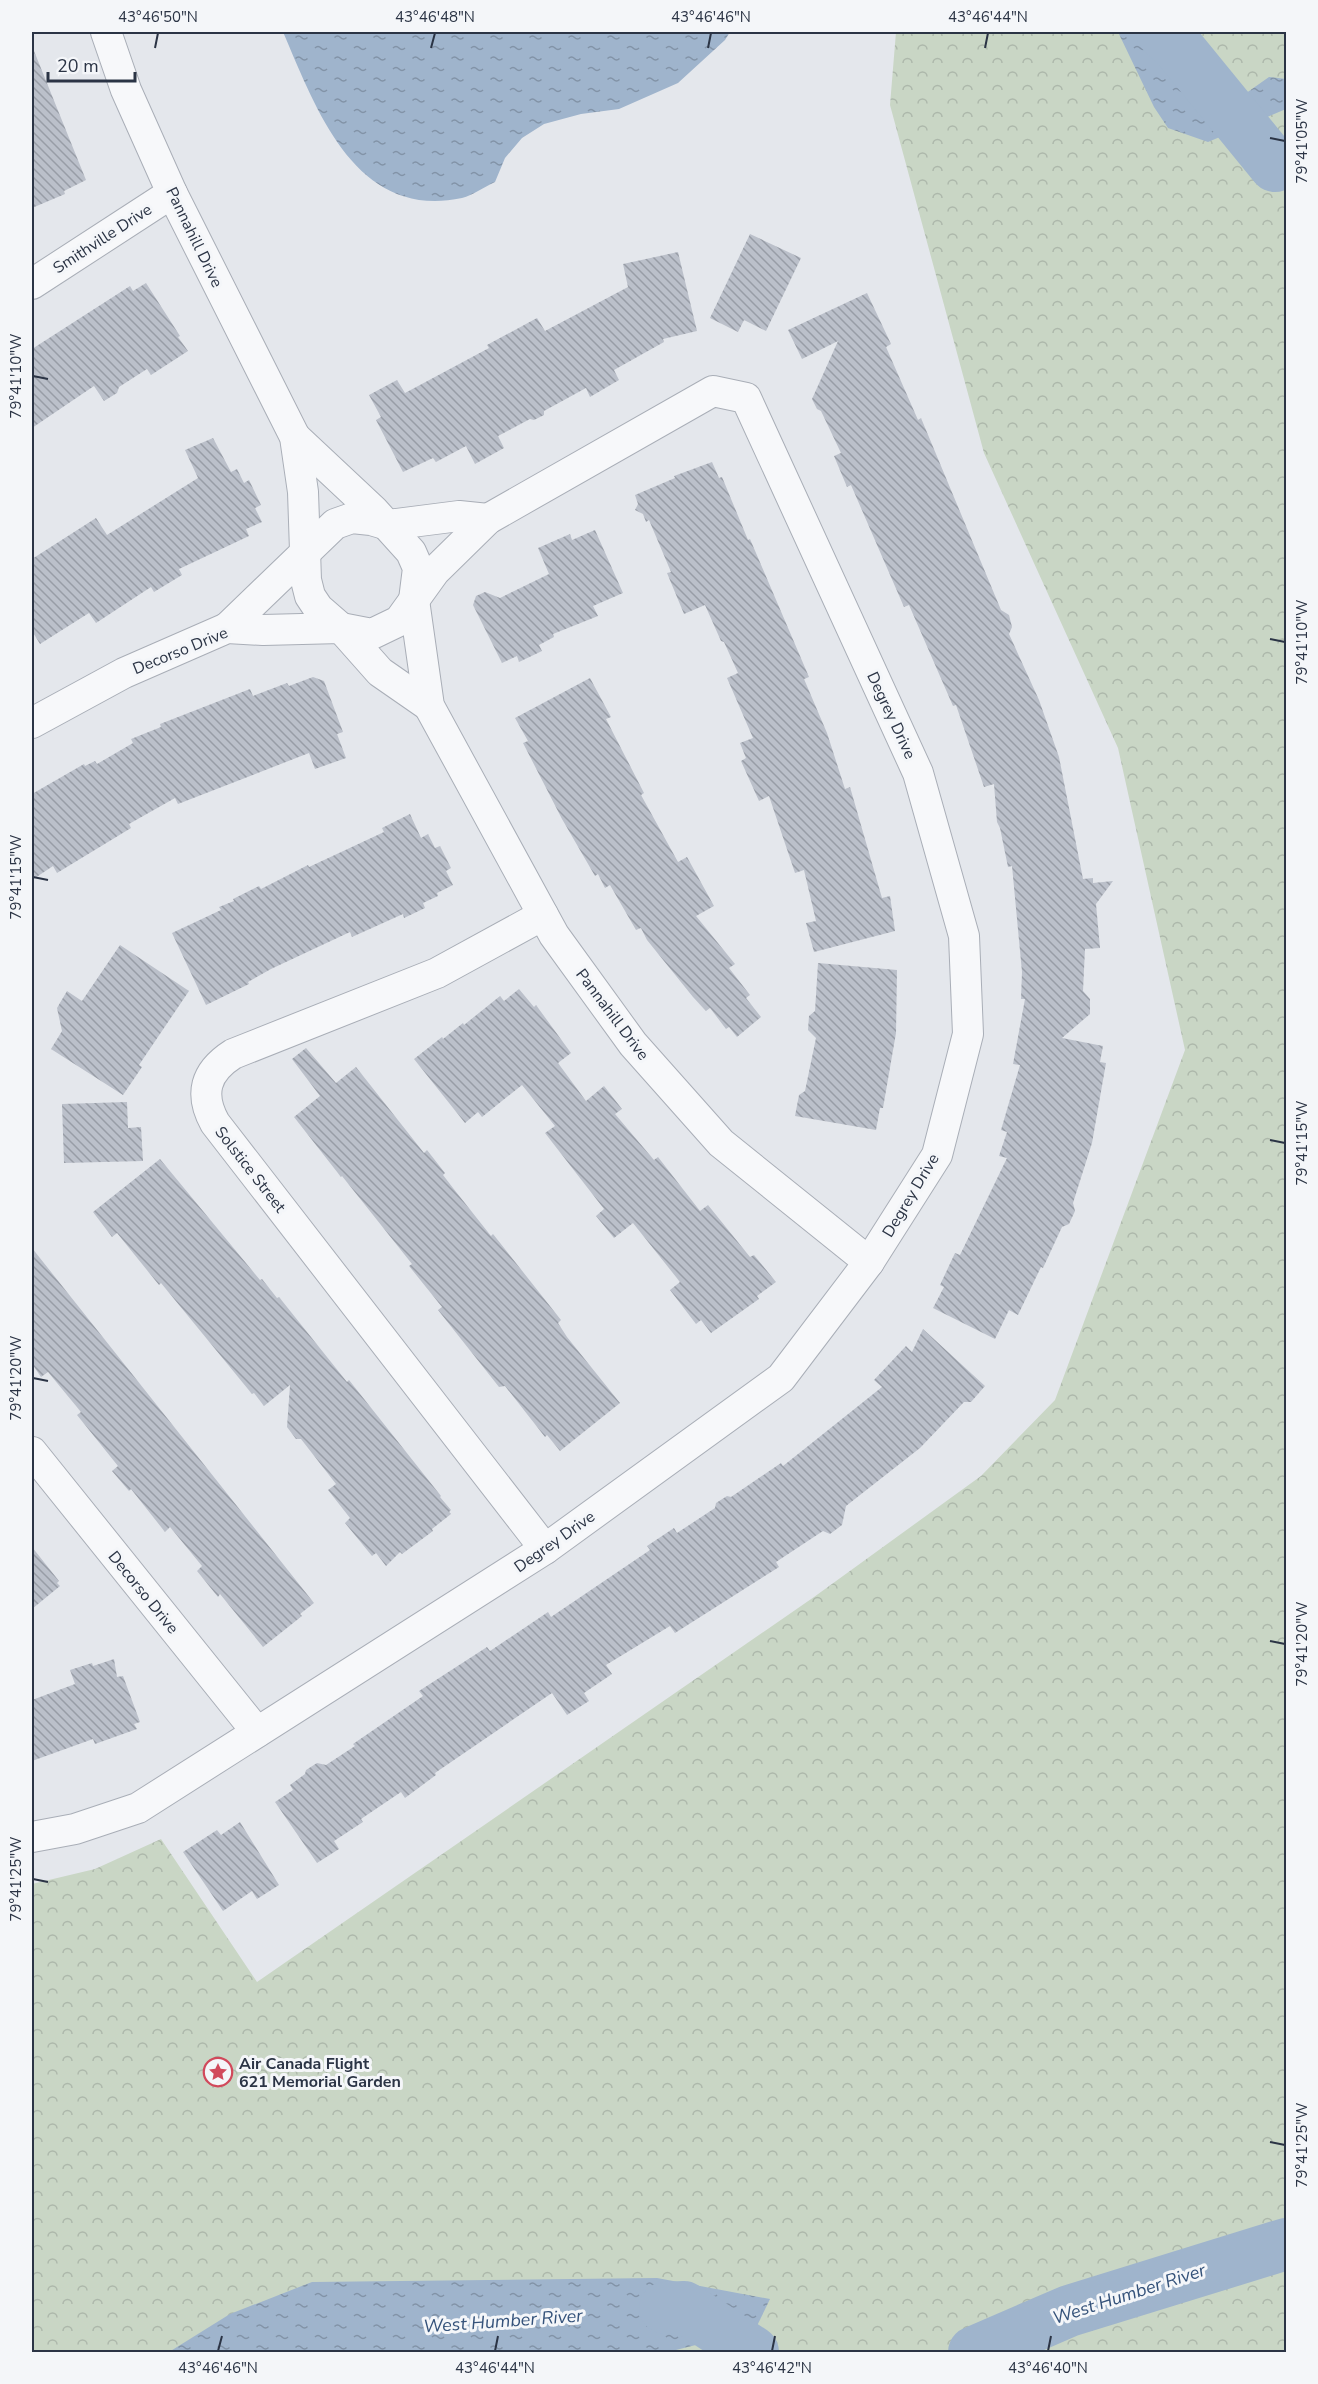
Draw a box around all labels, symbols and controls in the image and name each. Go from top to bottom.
text: 43°46'50"N [118,7,198,27]
text: 43°46'48"N [395,7,475,27]
text: 43°46'46"N [671,7,751,27]
text: 43°46'44"N [948,7,1028,27]
scale bar [48,45,135,83]
text: 20 m [57,54,99,78]
text: 79°41'05"W [1292,98,1312,184]
street label: Pannahill Drive [160,184,228,291]
street label: Smithville Drive [49,199,156,279]
text: 79°41'10"W [6,333,26,419]
text: 79°41'10"W [1292,599,1312,685]
street label: Decorso Drive [130,622,231,680]
street label: Degrey Drive [861,668,921,763]
text: 79°41'15"W [6,834,26,920]
street label: Pannahill Drive [571,964,654,1065]
text: 79°41'15"W [1292,1100,1312,1186]
street label: Solstice Street [210,1122,291,1218]
street label: Degrey Drive [877,1150,945,1242]
text: 79°41'20"W [6,1335,26,1421]
street label: Degrey Drive [510,1506,599,1578]
street label: Decorso Drive [103,1547,183,1639]
text: 79°41'20"W [1292,1601,1312,1687]
text: 79°41'25"W [6,1836,26,1922]
place label: Air Canada Flight 621 Memorial Garden [239,2053,401,2093]
place icon: Air Canada Flight 621 Memorial Garden [202,2056,234,2088]
text: 79°41'25"W [1292,2102,1312,2188]
water label: West Humber River [1049,2258,1209,2330]
water label: West Humber River [423,2303,584,2339]
text: 43°46'46"N [178,2358,258,2378]
text: 43°46'44"N [455,2358,535,2378]
text: 43°46'42"N [732,2358,812,2378]
text: 43°46'40"N [1008,2358,1088,2378]

